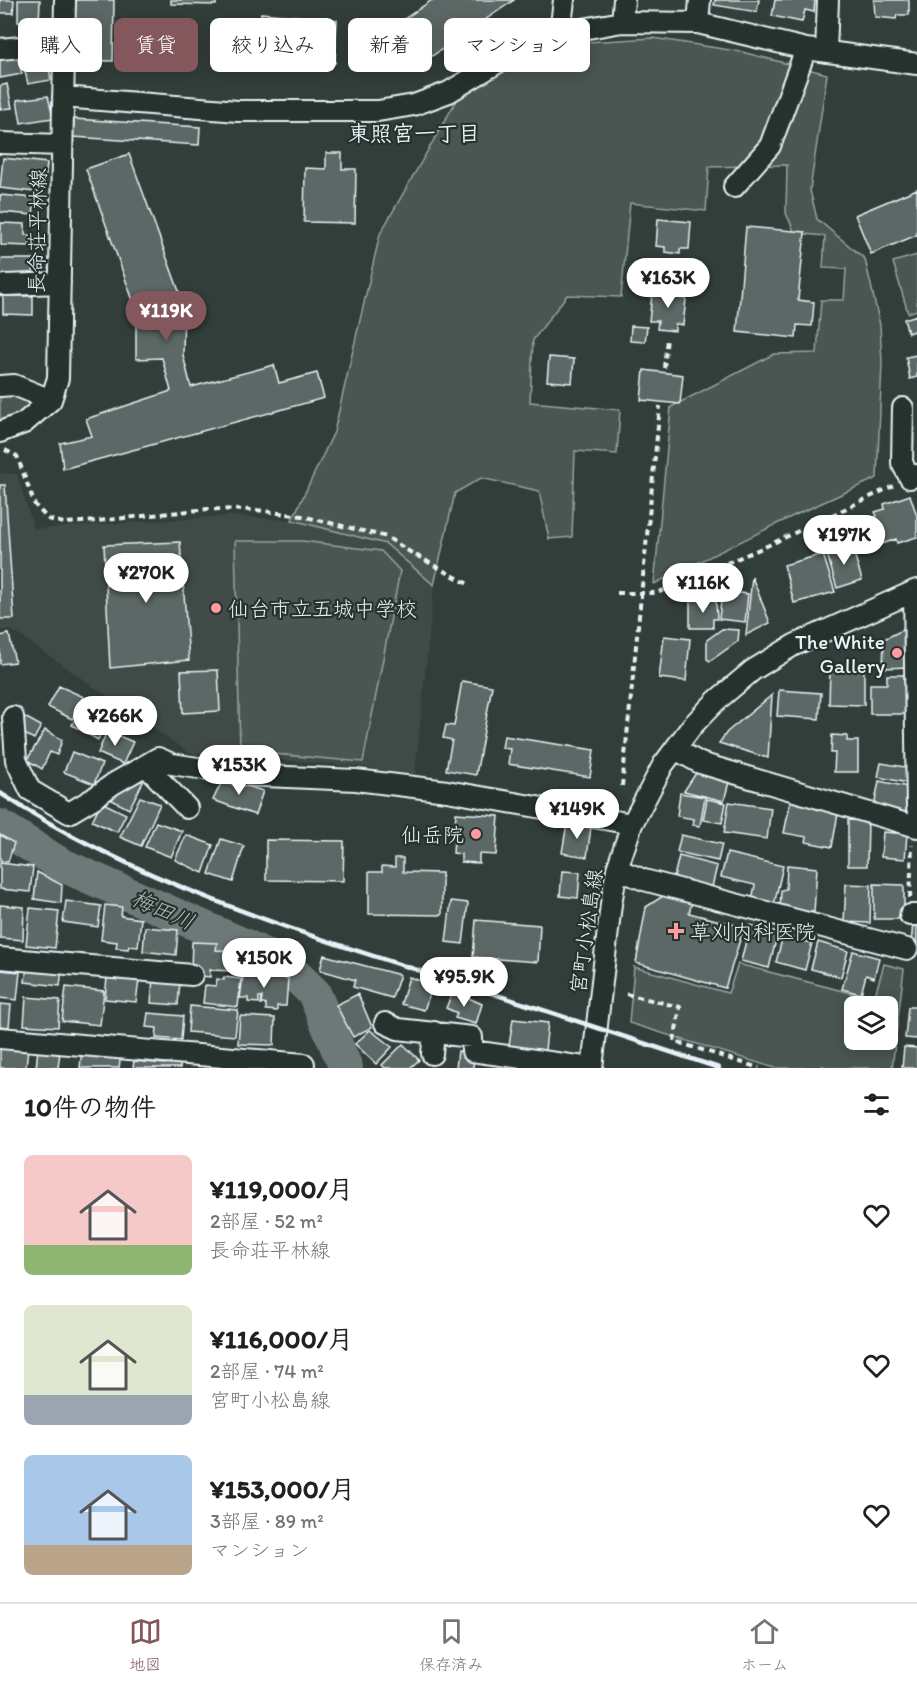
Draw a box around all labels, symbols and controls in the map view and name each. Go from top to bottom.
chip: 購入 [18,18,102,72]
chip: 賃貸 [114,18,198,72]
chip: 絞り込み [210,18,336,72]
chip: 新着 [348,18,432,72]
chip: マンション [444,18,590,72]
district label: 東照宮一丁目 [348,120,480,147]
street label: 長命荘平林線 [23,168,51,294]
pin: ¥163K [626,258,710,309]
text: ¥163K [641,265,695,289]
pin: ¥119K [124,291,208,342]
text: ¥119K [140,298,193,322]
pin: ¥197K [802,515,886,566]
text: ¥197K [817,522,871,546]
pin: ¥270K [104,553,188,604]
text: ¥270K [118,560,174,584]
pin: ¥116K [661,563,745,614]
text: ¥116K [676,570,730,594]
place label: 仙台市立五城中学校 [228,596,417,621]
marker: 仙台市立五城中学校 [209,601,223,615]
place label: The White Gallery [795,629,885,678]
marker: The White Gallery [890,646,904,660]
pin: ¥266K [73,696,157,747]
text: ¥266K [87,703,143,727]
pin: ¥153K [197,745,281,796]
text: ¥153K [212,752,266,776]
pin: ¥149K [535,789,619,840]
text: ¥149K [549,796,605,820]
place label: 仙岳院 [401,822,464,847]
marker: 仙岳院 [469,827,483,841]
street label: 宮町小松島線 [565,867,607,995]
water label: 梅田川 [127,884,199,936]
place label: 草刈内科医院 [690,919,816,944]
marker: 草刈内科医院 [667,922,685,940]
pin: ¥150K [222,938,306,989]
text: ¥150K [236,945,292,969]
pin: ¥95.9K [415,957,513,1008]
text: ¥95.9K [434,964,494,988]
map controls [844,996,898,1050]
button: layers [844,996,898,1050]
icon: filters [860,1088,893,1121]
text: 10件の物件 [24,1091,156,1123]
text: ¥119,000/月 [210,1173,353,1205]
icon: home [72,1179,144,1251]
icon: heart [860,1199,893,1232]
text: 2部屋 · 52 m² [210,1209,323,1233]
text: 長命荘平林線 [210,1238,330,1262]
text: ¥116,000/月 [210,1323,354,1355]
icon: home [72,1329,144,1401]
icon: heart [860,1349,893,1382]
text: 2部屋 · 74 m² [210,1359,324,1383]
text: 宮町小松島線 [210,1388,330,1412]
text: ¥153,000/月 [210,1473,356,1505]
icon: home [72,1479,144,1551]
icon: heart [860,1499,893,1532]
text: 3部屋 · 89 m² [210,1509,324,1533]
text: マンション [210,1538,309,1562]
tab: 地図 [129,1615,162,1675]
tab: 保存済み [419,1615,483,1675]
tab: ホーム [741,1615,788,1675]

